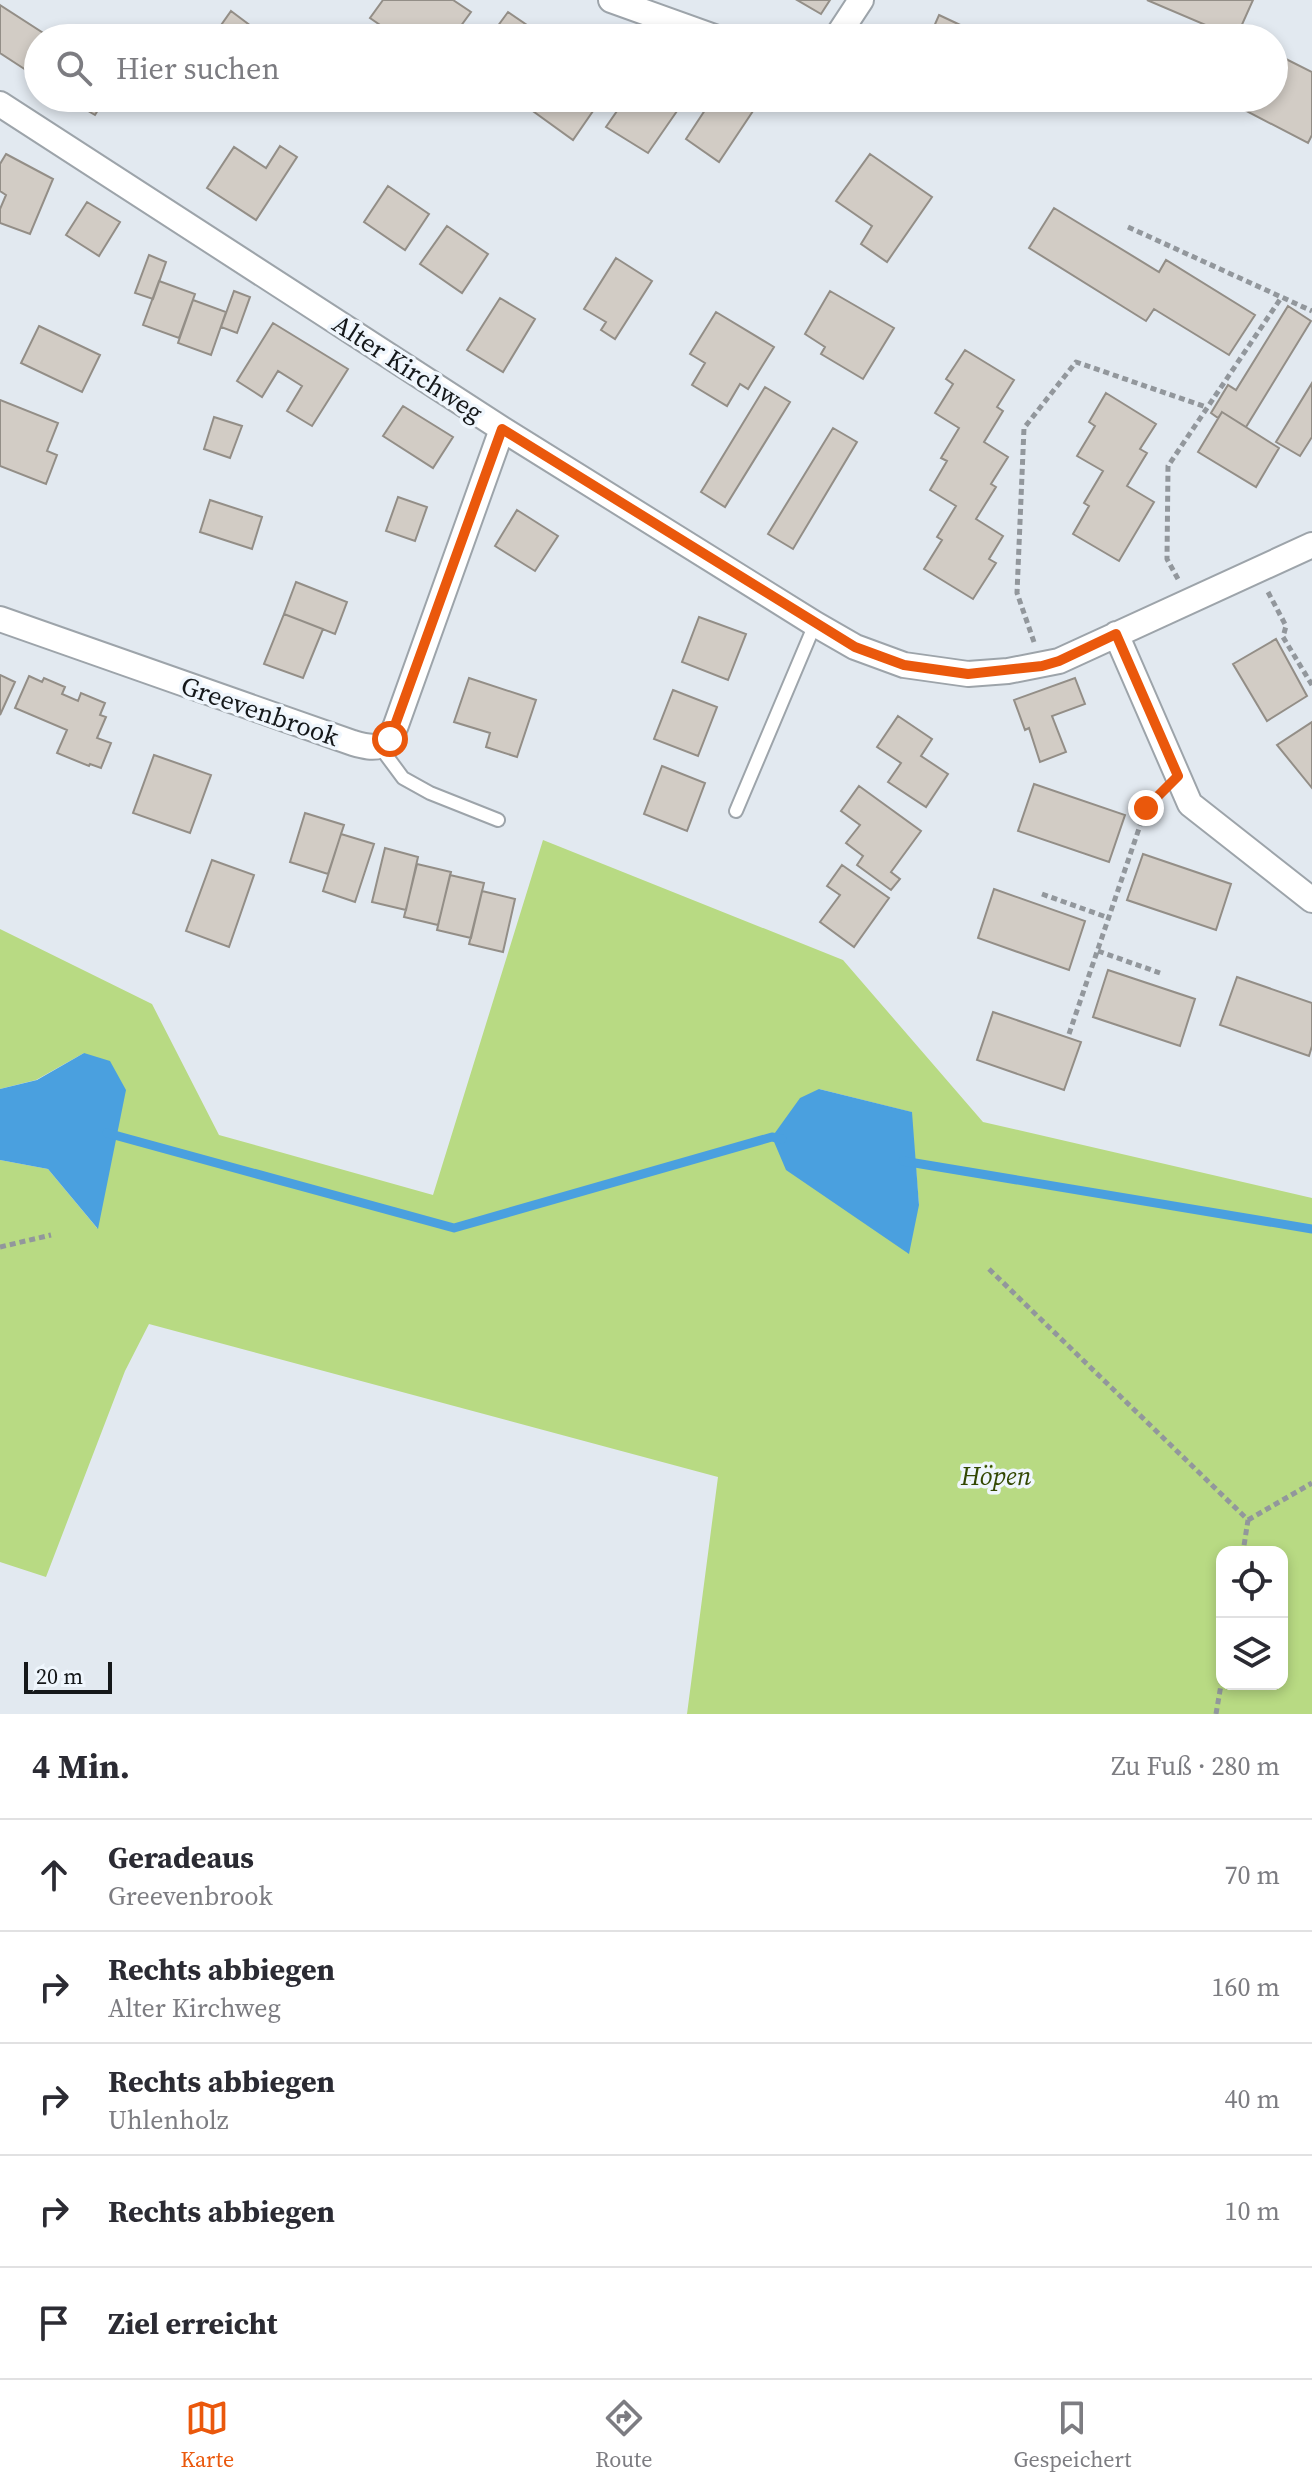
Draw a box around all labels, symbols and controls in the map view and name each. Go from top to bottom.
search box [24,24,1288,112]
icon: search [52,46,96,90]
text: Hier suchen [116,48,280,89]
street label: Alter Kirchweg [326,306,490,430]
street label: Greevenbrook [176,667,344,755]
route start [372,721,408,757]
route end [1128,790,1164,826]
park label: Höpen [960,1458,1032,1494]
map controls [1216,1546,1288,1690]
button: locate [1216,1546,1288,1618]
button: layers [1216,1618,1288,1690]
scale bar [24,1658,112,1694]
text: 20 m [36,1661,83,1691]
text: 4 Min. [32,1743,130,1789]
text: Zu Fuß · 280 m [1111,1748,1280,1784]
text: Geradeaus [108,1837,254,1878]
icon: ahead [32,1853,76,1897]
text: 70 m [1225,1857,1280,1893]
text: Greevenbrook [108,1878,273,1914]
text: Rechts abbiegen [108,1949,335,1990]
icon: right [32,1965,76,2009]
text: 160 m [1212,1969,1280,2005]
text: Alter Kirchweg [108,1990,281,2026]
text: Rechts abbiegen [108,2061,335,2102]
icon: right [32,2077,76,2121]
text: 40 m [1225,2081,1280,2117]
text: Uhlenholz [108,2102,229,2138]
icon: right [32,2189,76,2233]
text: Rechts abbiegen [108,2191,335,2232]
text: 10 m [1225,2193,1280,2229]
icon: arrive [32,2301,76,2345]
text: Ziel erreicht [108,2303,277,2344]
tab: Karte [181,2396,234,2474]
tab: Route [595,2396,652,2474]
tab: Gespeichert [1013,2396,1131,2474]

